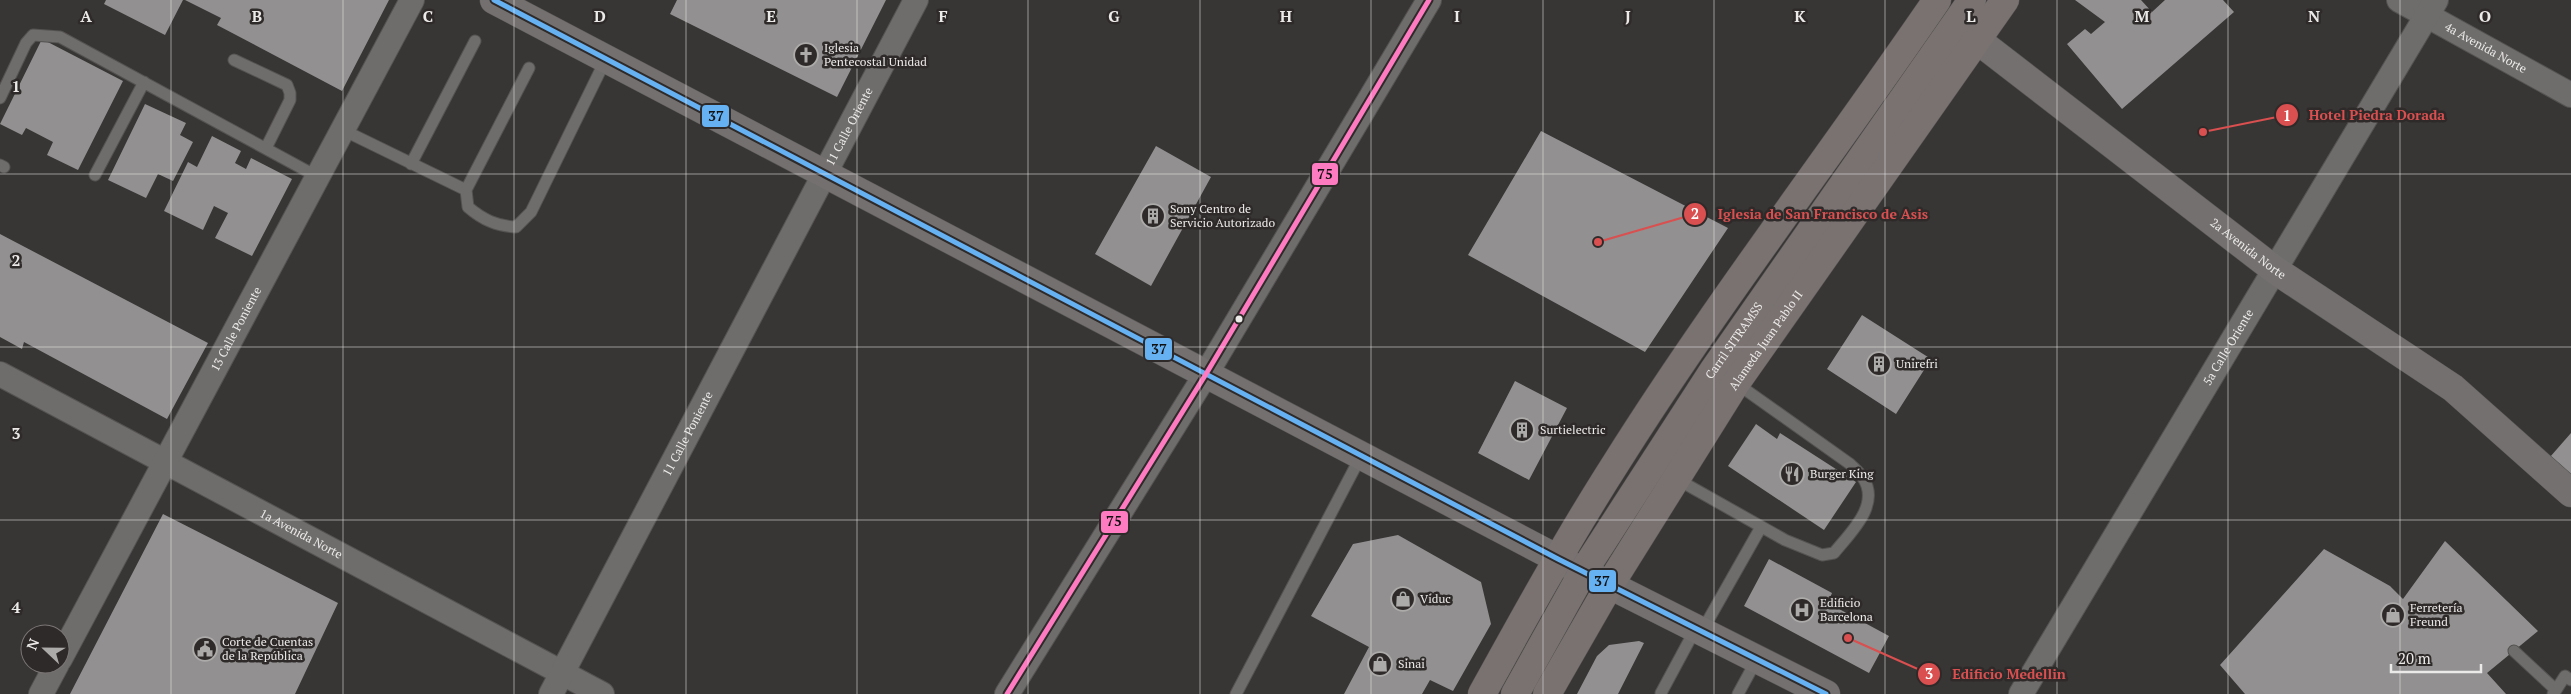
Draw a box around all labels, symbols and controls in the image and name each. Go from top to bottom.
text: A [80,5,92,27]
text: B [252,5,262,27]
text: C [423,5,433,27]
text: D [594,5,606,27]
text: E [766,5,776,27]
text: F [938,5,948,27]
text: G [1108,5,1120,27]
text: H [1280,5,1292,27]
text: I [1454,5,1460,27]
text: J [1625,5,1631,27]
text: K [1794,5,1806,27]
text: L [1966,5,1976,27]
text: M [2135,5,2150,27]
text: N [2308,5,2320,27]
text: O [2479,5,2491,27]
street label: 4a Avenida Norte [2442,19,2530,76]
place label: Iglesia Pentecostal Unidad [824,40,927,69]
church icon: Iglesia Pentecostal Unidad [793,42,819,68]
text: 1 [11,75,21,97]
street label: 11 Calle Oriente [822,85,876,168]
callout: Hotel Piedra Dorada [2274,101,2455,130]
line badge: 37 [701,104,730,128]
text: 1 [2283,105,2291,125]
text: Hotel Piedra Dorada [2309,105,2445,124]
text: 37 [708,106,724,125]
line badge: 75 [1311,162,1339,186]
text: 75 [1317,164,1333,183]
callout: Iglesia de San Francisco de Asis [1682,199,1938,228]
place label: Sony Centro de Servicio Autorizado [1170,201,1275,230]
building icon: Sony Centro de Servicio Autorizado [1140,203,1166,229]
text: 2 [1691,203,1699,223]
text: Iglesia de San Francisco de Asis [1718,204,1928,223]
street label: 2a Avenida Norte [2207,215,2289,282]
text: 2 [11,249,21,271]
street label: 13 Calle Poniente [207,284,264,374]
street label: Alameda Juan Pablo II [1725,287,1806,393]
street label: Carril SITRAMSS [1702,299,1766,382]
street label: 5a Calle Oriente [2199,306,2256,388]
unlabelled marker [1234,314,1244,324]
line badge: 37 [1144,337,1173,361]
text: 37 [1151,339,1167,358]
building icon: Unirefri [1866,351,1892,377]
place label: Unirefri [1896,356,1938,371]
street label: 11 Calle Poniente [659,389,716,478]
building icon: Surtielectric [1509,417,1535,443]
text: 3 [11,422,21,444]
place label: Surtielectric [1540,422,1606,437]
restaurant icon: Burger King [1779,461,1805,487]
place label: Burger King [1810,466,1874,481]
street label: 1a Avenida Norte [257,506,345,562]
line badge: 75 [1100,510,1129,534]
text: 75 [1106,511,1122,530]
line badge: 37 [1588,569,1617,593]
text: 37 [1594,571,1610,590]
shop icon: Viduc [1390,586,1416,612]
place label: Viduc [1420,591,1451,606]
place label: Edificio Barcelona [1820,595,1873,624]
text: 4 [11,596,21,618]
hospital icon: Edificio Barcelona [1789,597,1815,623]
place label: Ferretería Freund [2410,600,2463,629]
shop icon: Ferretería Freund [2380,602,2406,628]
north arrow [20,624,70,674]
place label: Corte de Cuentas de la República [222,634,313,663]
text: N [22,635,43,652]
public building icon: Corte de Cuentas de la República [192,636,218,662]
scale bar [2391,642,2481,674]
text: 20 m [2398,648,2431,668]
shop icon: Sinai [1367,651,1393,677]
place label: Sinai [1398,656,1425,671]
callout: Edificio Medellin [1917,659,2075,688]
text: 3 [1925,663,1933,683]
text: Edificio Medellin [1952,664,2066,683]

